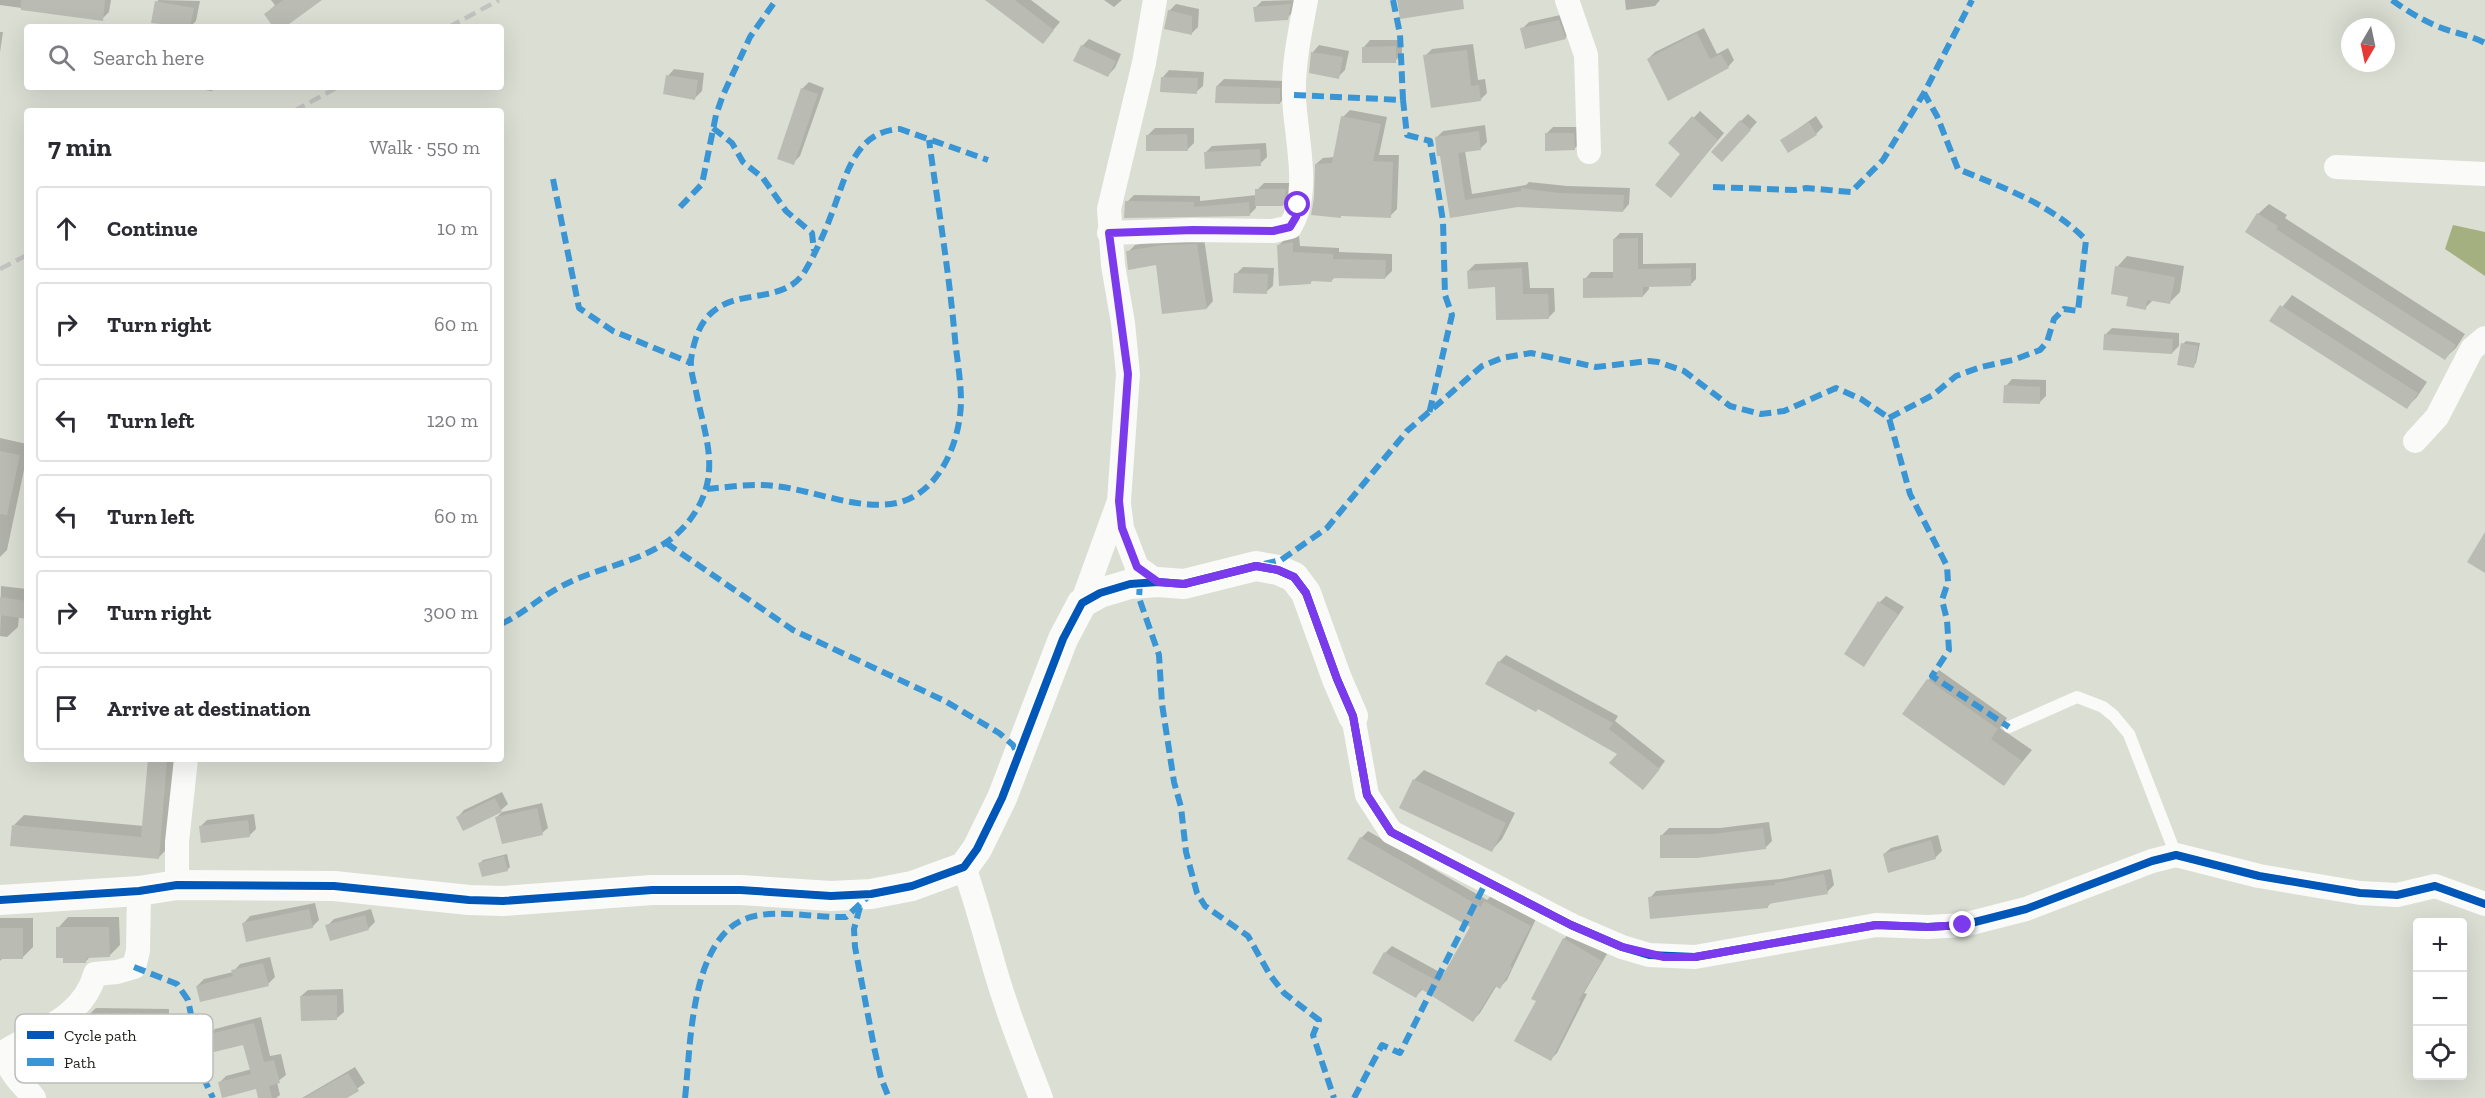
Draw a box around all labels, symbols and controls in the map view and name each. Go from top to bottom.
north arrow [2341,18,2395,72]
search box [24,24,504,90]
icon: search [45,41,78,74]
text: Search here [93,44,204,71]
text: 7 min [48,131,112,163]
text: Walk · 550 m [370,135,480,159]
route start [1284,191,1310,217]
icon: ahead [50,212,83,245]
text: Continue [107,215,198,242]
text: 10 m [437,216,478,240]
icon: right [50,308,83,341]
text: Turn right [107,311,211,338]
text: 60 m [434,312,478,336]
icon: left [50,404,83,437]
text: Turn left [107,407,194,434]
text: 120 m [427,408,478,432]
icon: left [50,500,83,533]
text: Turn left [107,503,194,530]
text: 60 m [434,504,478,528]
icon: right [50,596,83,629]
text: Turn right [107,599,211,626]
text: 300 m [423,600,478,624]
icon: arrive [50,692,83,725]
text: Arrive at destination [107,695,310,722]
route end [1949,911,1975,937]
map controls [2413,918,2467,1080]
button: + [2413,918,2467,972]
button: − [2413,972,2467,1026]
legend [15,1014,213,1083]
text: Cycle path [64,1026,137,1045]
button: locate [2413,1026,2467,1080]
text: Path [64,1053,96,1072]

